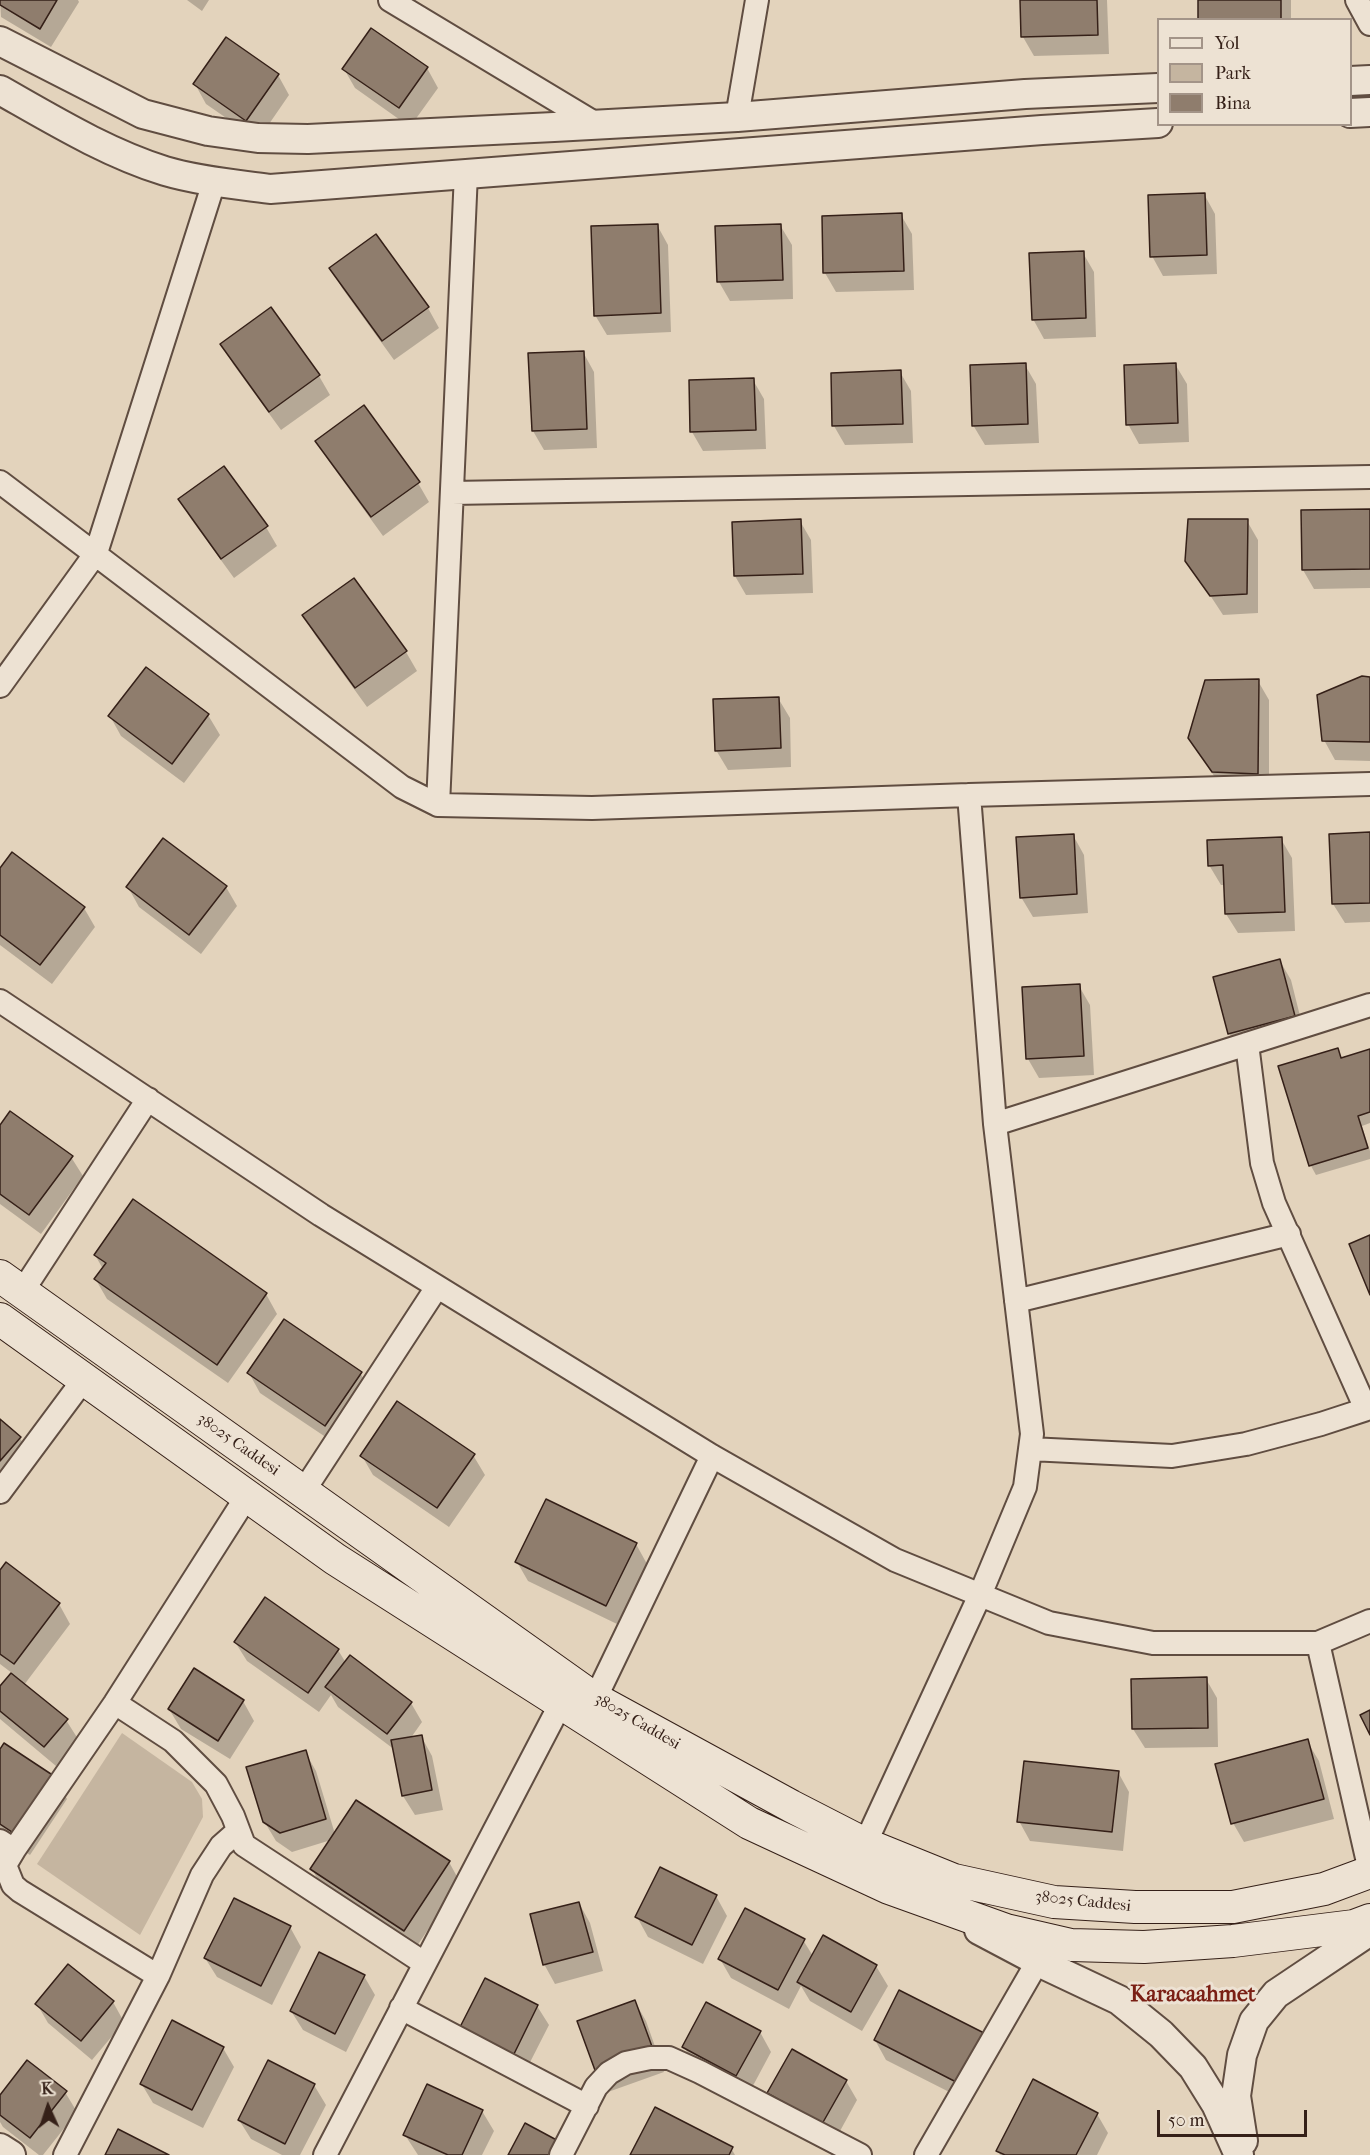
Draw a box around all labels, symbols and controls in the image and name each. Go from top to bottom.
legend [1157,18,1352,126]
text: Yol [1215,33,1240,54]
text: Park [1215,63,1251,84]
text: Bina [1215,93,1251,114]
street label: 38025 Caddesi [193,1410,283,1480]
street label: 38025 Caddesi [591,1690,683,1754]
street label: 38025 Caddesi [1034,1887,1132,1917]
district label: Karacaahmet [1130,1983,1256,2009]
north arrow [18,2077,78,2137]
text: K [41,2079,53,2098]
scale bar [1160,2098,1310,2136]
text: 50 m [1168,2110,1204,2131]

